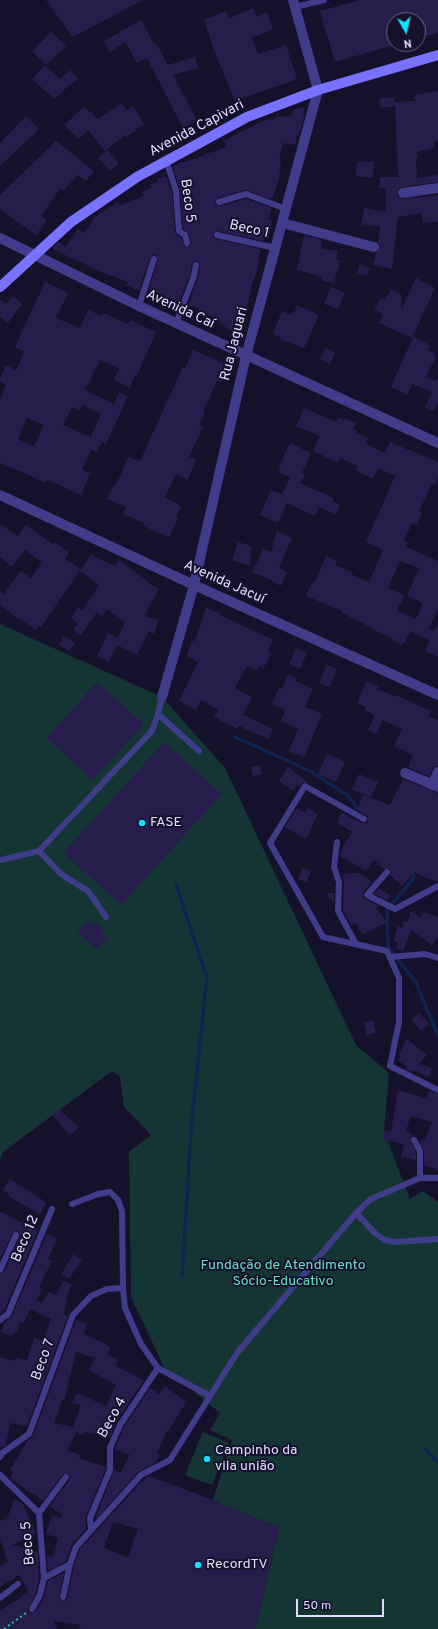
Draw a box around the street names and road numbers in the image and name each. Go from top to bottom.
street label: Avenida Capivari [147,97,247,161]
street label: Beco 5 [176,178,198,224]
street label: Beco 1 [227,217,271,243]
street label: Avenida Caí [143,287,217,333]
street label: Rua Jaguari [218,305,252,383]
street label: Avenida Jacuí [181,558,267,608]
street label: Beco 12 [9,1213,43,1265]
street label: Beco 7 [29,1337,59,1383]
street label: Beco 4 [95,1395,131,1441]
street label: Beco 5 [19,1520,39,1566]

